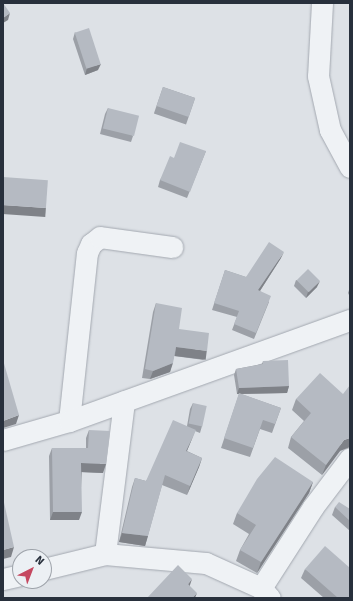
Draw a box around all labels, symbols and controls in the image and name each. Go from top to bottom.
north arrow [12,549,52,589]
text: N [33,553,47,568]

